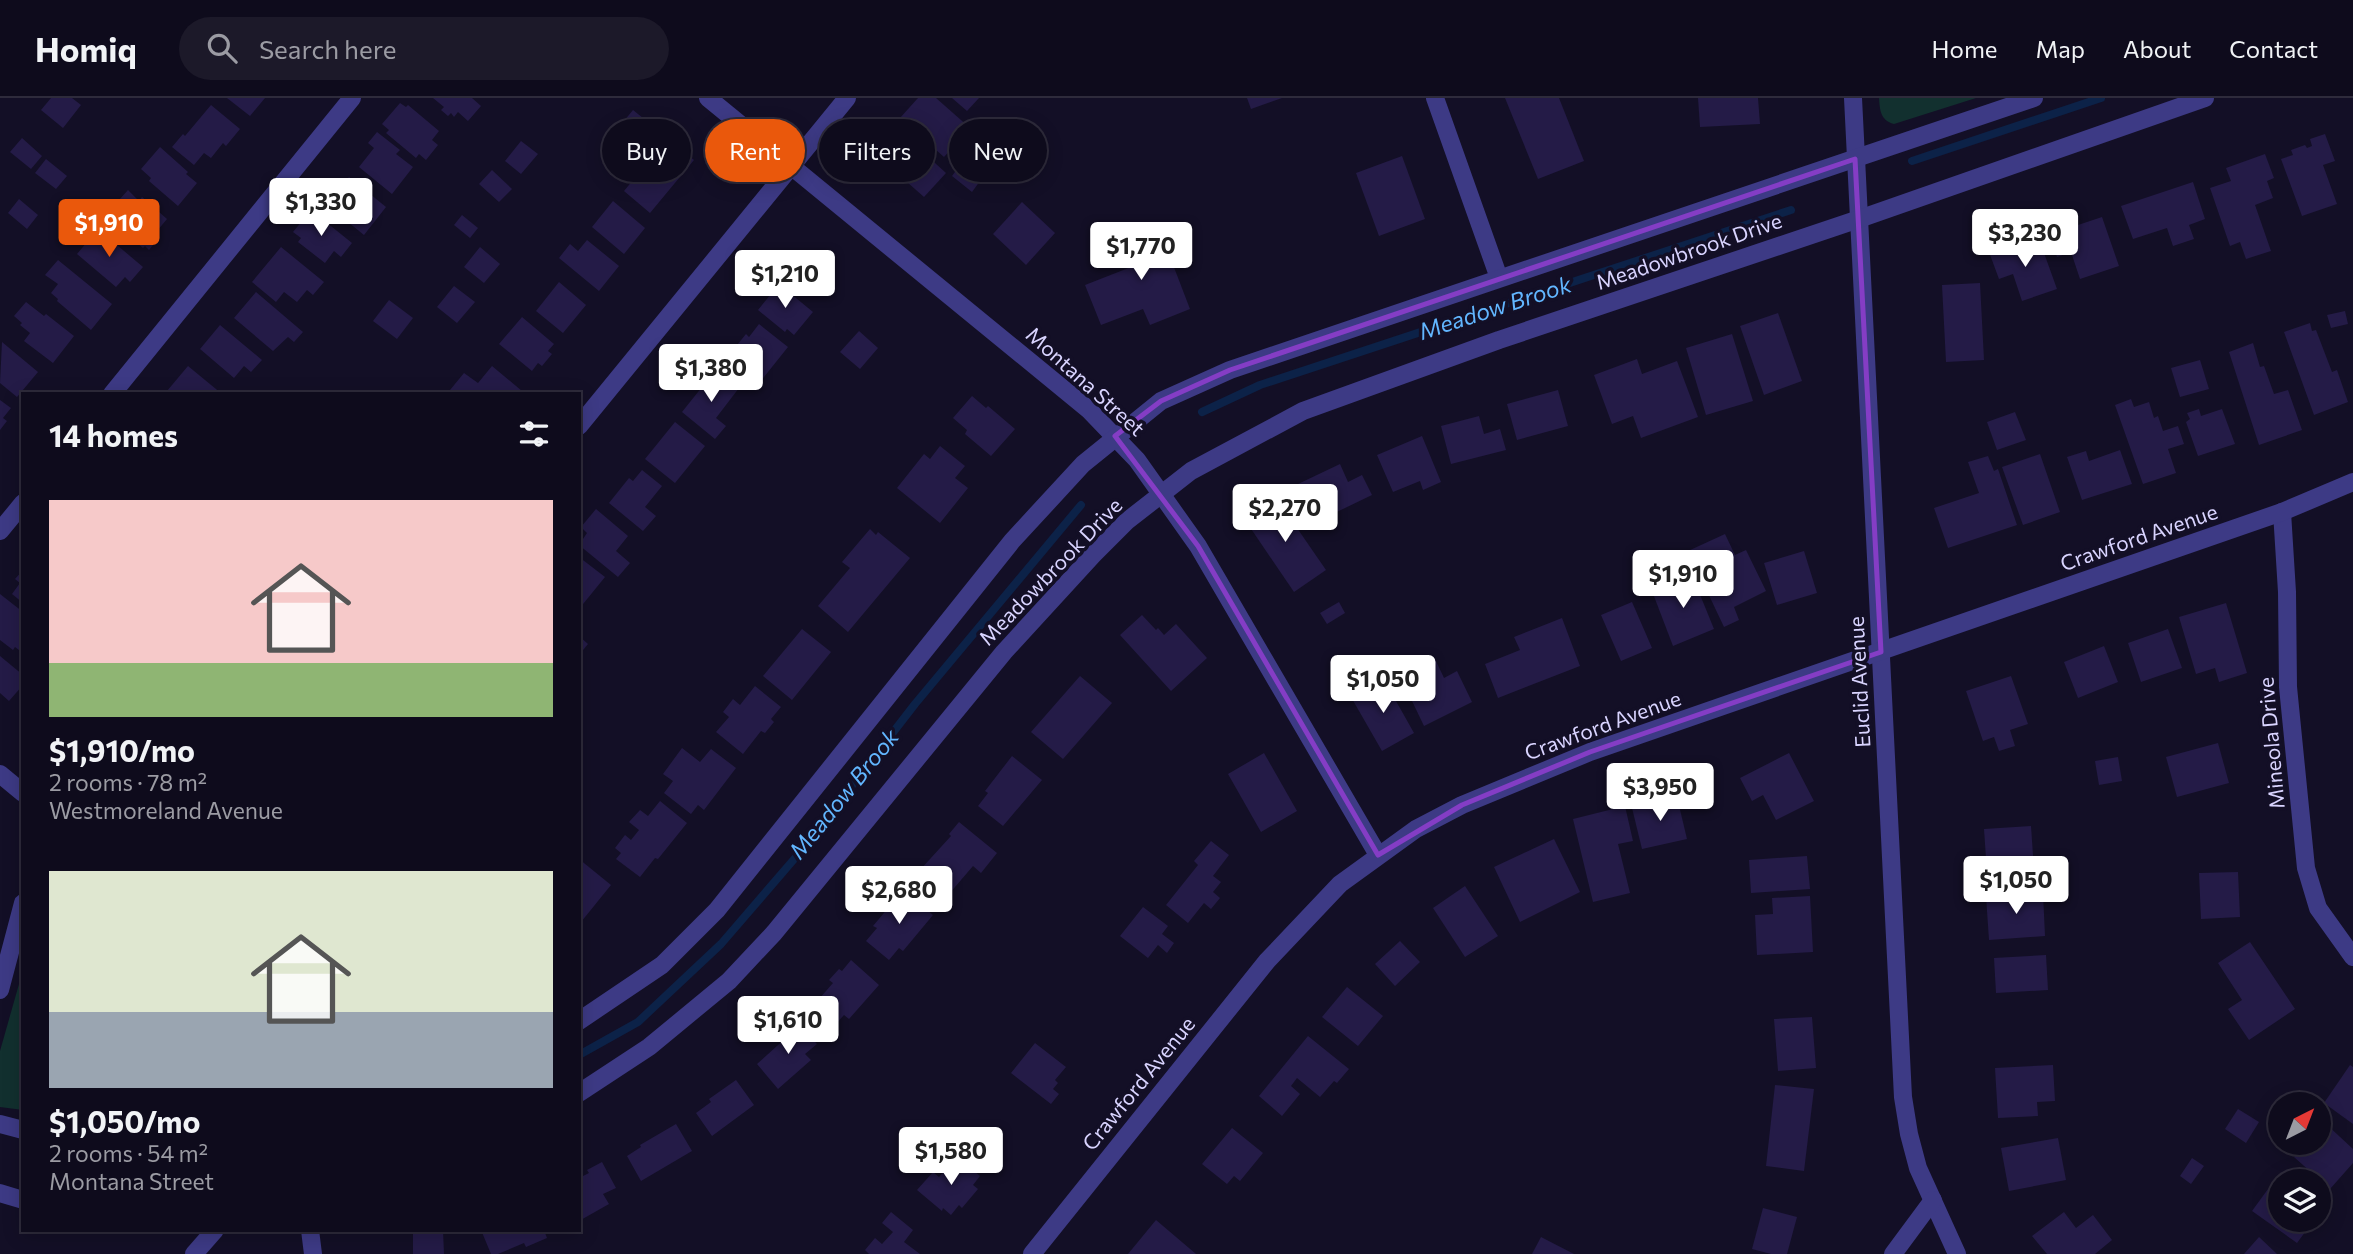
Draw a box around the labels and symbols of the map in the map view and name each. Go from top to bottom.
pin: $1,330 [264,178,378,238]
pin: $1,910 [52,200,166,259]
street label: Meadowbrook Drive [1592,207,1785,294]
pin: $3,230 [1968,209,2082,269]
pin: $1,770 [1084,222,1198,282]
pin: $1,210 [728,250,842,310]
water label: Meadow Brook [1415,269,1575,345]
street label: Montana Street [1022,321,1150,441]
pin: $1,380 [654,344,768,404]
pin: $2,270 [1228,484,1342,544]
street label: Meadowbrook Drive [973,492,1127,650]
street label: Crawford Avenue [2057,498,2220,575]
pin: $1,910 [1626,550,1740,610]
street label: Euclid Avenue [1843,616,1874,748]
pin: $1,050 [1326,656,1440,715]
street label: Mineola Drive [2252,676,2289,810]
street label: Crawford Avenue [1521,685,1684,764]
water label: Meadow Brook [782,722,904,864]
pin: $3,950 [1603,764,1717,823]
pin: $1,050 [1959,856,2073,916]
pin: $2,680 [842,866,956,926]
pin: $1,610 [731,996,845,1056]
street label: Crawford Avenue [1076,1011,1199,1155]
north arrow [2268,1092,2331,1155]
pin: $1,580 [894,1128,1008,1187]

